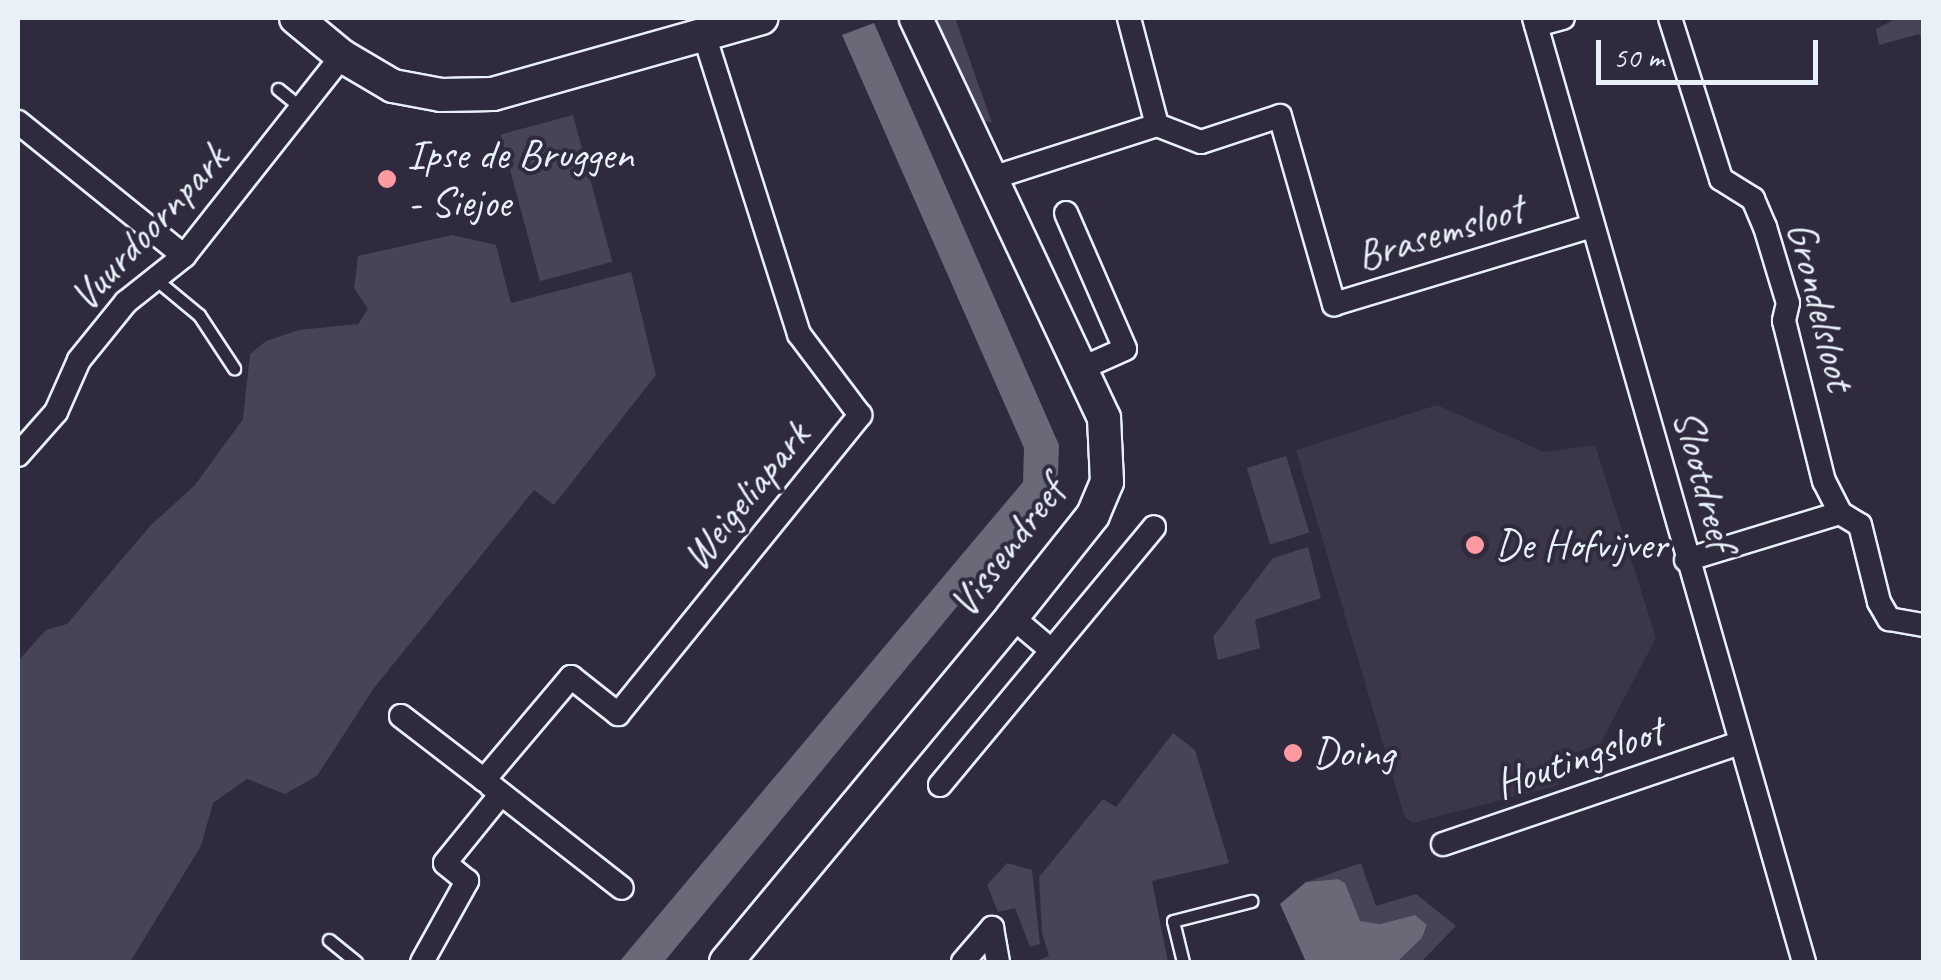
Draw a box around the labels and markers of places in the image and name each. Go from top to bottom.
place label: Ipse de Bruggen - Siejoe [407,130,633,228]
marker: Ipse de Bruggen - Siejoe [376,168,398,190]
place label: De Hofvijver [1495,520,1667,570]
marker: De Hofvijver [1464,534,1486,556]
place label: Doing [1313,728,1394,778]
marker: Doing [1282,742,1304,764]

